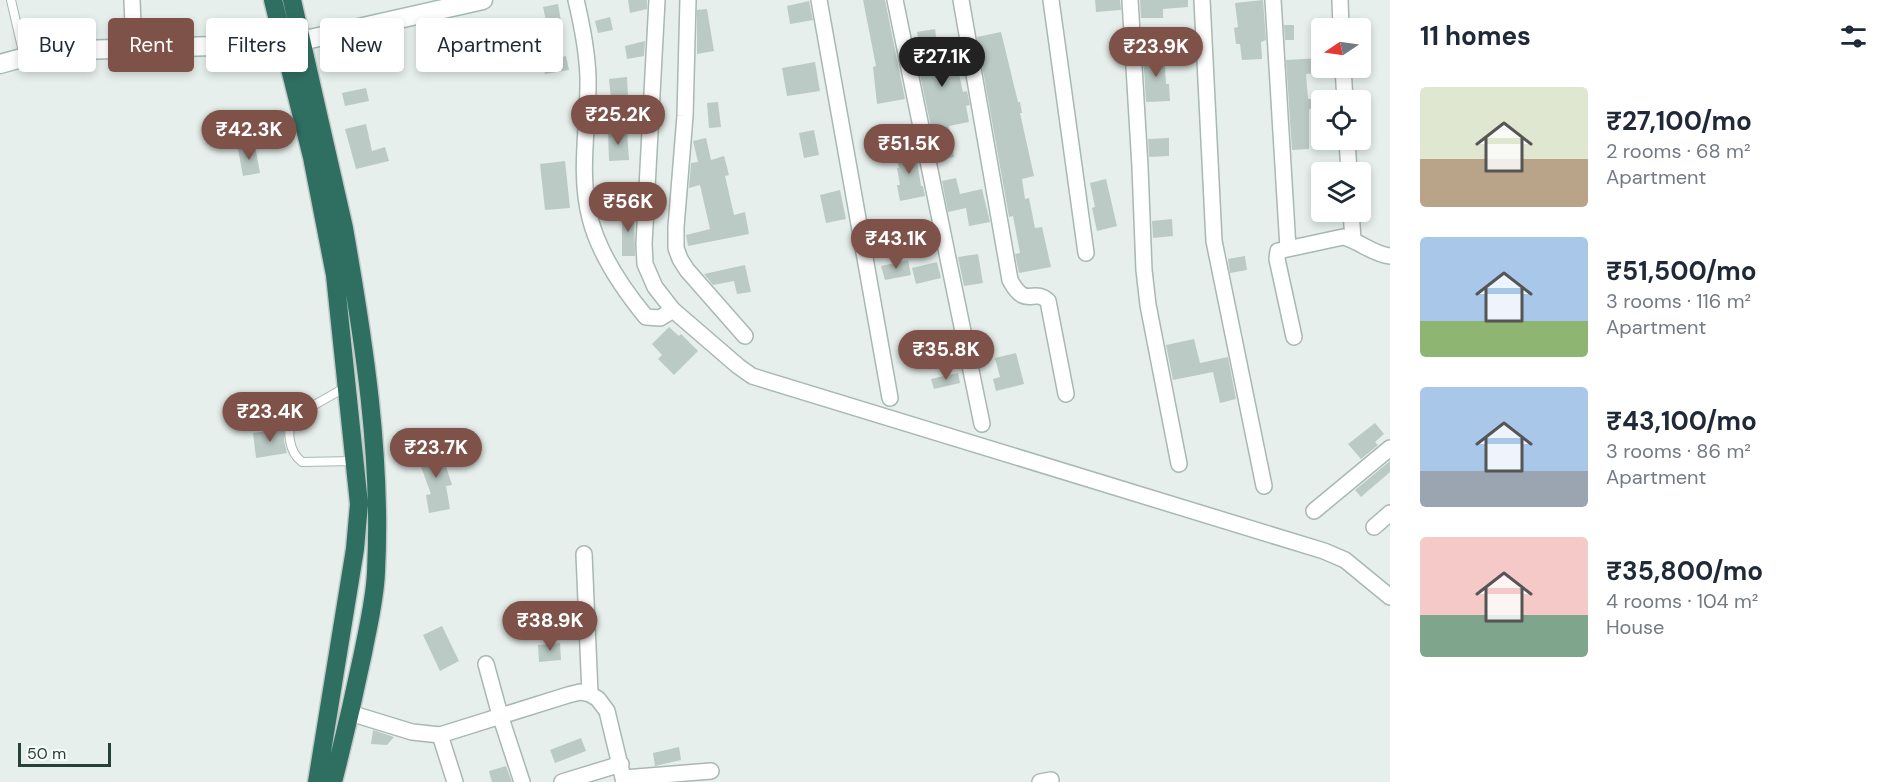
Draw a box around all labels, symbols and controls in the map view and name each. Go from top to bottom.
chip: Buy [18,18,96,72]
chip: Rent [108,18,194,72]
chip: Filters [206,18,308,72]
chip: New [320,18,404,72]
chip: Apartment [416,18,563,72]
north arrow [1311,18,1371,78]
map controls [1311,18,1371,222]
text: 11 homes [1420,19,1531,53]
icon: filters [1837,20,1870,53]
pin: ₹23.9K [1107,27,1205,78]
text: ₹23.9K [1123,33,1189,59]
pin: ₹27.1K [893,37,991,88]
text: ₹27.1K [913,43,971,69]
button: locate [1311,90,1371,150]
pin: ₹25.2K [569,95,667,146]
text: ₹25.2K [585,101,651,127]
text: ₹27,100/mo [1606,104,1752,138]
pin: ₹42.3K [200,110,298,161]
icon: home [1468,111,1540,183]
text: ₹42.3K [216,116,283,142]
pin: ₹51.5K [860,124,958,175]
text: ₹51.5K [878,130,940,156]
text: 2 rooms · 68 m² [1606,138,1751,164]
button: layers [1311,162,1371,222]
text: Apartment [1606,164,1706,190]
pin: ₹56K [592,182,664,233]
text: ₹56K [603,188,653,214]
pin: ₹43.1K [847,219,945,270]
text: ₹43.1K [865,225,927,251]
text: ₹51,500/mo [1606,254,1757,288]
icon: home [1468,261,1540,333]
text: 3 rooms · 116 m² [1606,288,1751,314]
text: Apartment [1606,314,1706,340]
pin: ₹35.8K [897,330,995,381]
text: ₹35.8K [912,336,980,362]
pin: ₹23.4K [221,392,319,443]
text: ₹23.4K [237,398,304,424]
text: ₹43,100/mo [1606,404,1757,438]
icon: home [1468,411,1540,483]
pin: ₹23.7K [387,428,485,479]
text: ₹23.7K [404,434,468,460]
text: 3 rooms · 86 m² [1606,438,1751,464]
text: Apartment [1606,464,1706,490]
text: ₹35,800/mo [1606,554,1763,588]
icon: home [1468,561,1540,633]
text: 4 rooms · 104 m² [1606,588,1758,614]
pin: ₹38.9K [501,601,599,652]
text: ₹38.9K [516,607,584,633]
text: House [1606,614,1664,640]
scale bar [18,740,111,768]
text: 50 m [27,743,66,764]

